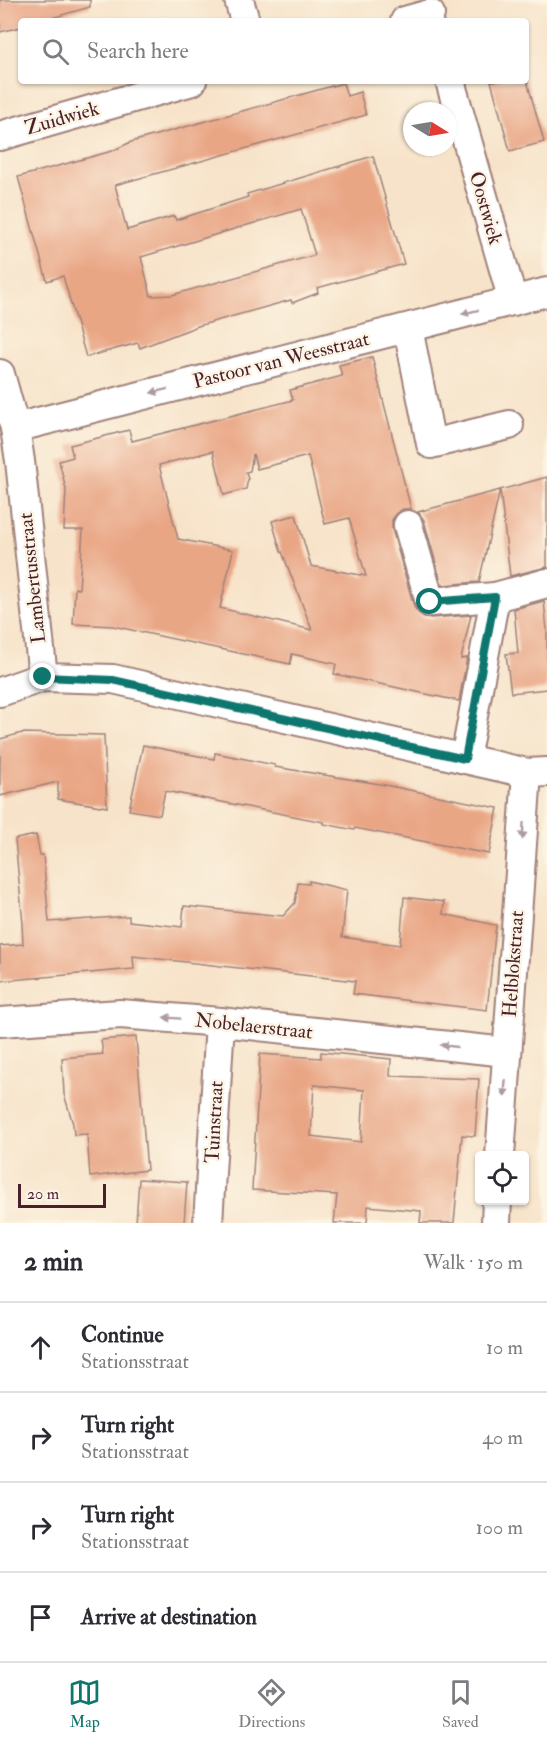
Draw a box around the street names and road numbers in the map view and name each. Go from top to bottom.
street label: Zuidwiek [22,95,102,140]
street label: Oostwiek [464,169,508,248]
street label: Pastoor van Weesstraat [190,326,372,394]
street label: Lambertusstraat [13,511,51,645]
street label: Helblokstraat [497,909,529,1018]
street label: Nobelaerstraat [194,1007,315,1045]
street label: Tuinstraat [199,1080,229,1164]

